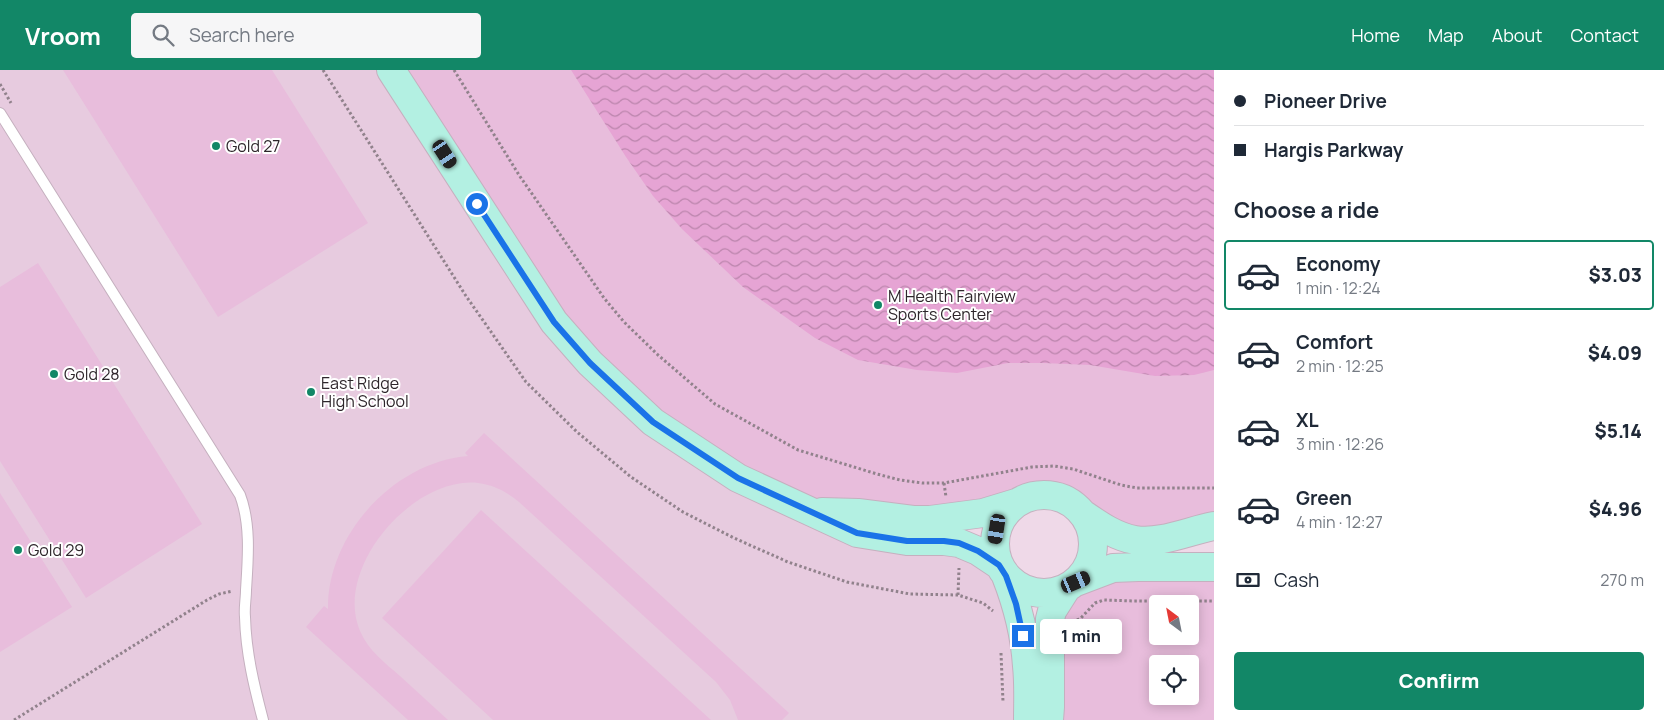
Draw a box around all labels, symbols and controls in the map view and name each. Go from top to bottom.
search box [131,13,481,58]
text: Vroom [25,19,101,52]
icon: search [149,21,177,49]
text: Search here [189,22,295,48]
text: Home [1351,23,1400,47]
text: Map [1428,23,1464,47]
text: About [1492,23,1542,47]
text: Contact [1570,23,1639,47]
text: Pioneer Drive [1264,88,1387,114]
place label: Gold 27 [226,135,280,157]
car [430,137,459,171]
text: Hargis Parkway [1264,137,1403,163]
marker: Gold 27 [210,140,222,152]
route start [466,193,488,215]
text: Choose a ride [1234,195,1379,225]
text: Economy [1296,251,1380,277]
icon: car [1236,253,1281,298]
text: $3.03 [1588,262,1642,288]
text: 1 min · 12:24 [1296,277,1381,299]
place label: M Health Fairview Sports Center [888,285,1016,325]
marker: M Health Fairview Sports Center [872,299,884,311]
text: Comfort [1296,329,1373,355]
icon: car [1236,331,1281,376]
text: $4.09 [1588,340,1642,366]
text: 2 min · 12:25 [1296,355,1384,377]
place label: Gold 28 [64,363,120,385]
marker: Gold 28 [48,368,60,380]
place label: East Ridge High School [321,372,409,412]
marker: East Ridge High School [305,386,317,398]
text: XL [1296,407,1319,433]
icon: car [1236,409,1281,454]
text: $5.14 [1595,418,1642,444]
text: 3 min · 12:26 [1296,433,1384,455]
text: Green [1296,485,1352,511]
icon: car [1236,487,1281,532]
text: $4.96 [1589,496,1642,522]
text: 4 min · 12:27 [1296,511,1383,533]
car [987,513,1006,545]
place label: Gold 29 [28,539,84,561]
marker: Gold 29 [12,544,24,556]
icon: cash [1234,566,1262,594]
text: Cash [1274,567,1319,593]
car [1059,569,1092,595]
text: 270 m [1600,569,1644,591]
north arrow [1149,595,1199,645]
map controls [1149,595,1199,705]
callout: 1 min [1040,618,1123,654]
route end [1012,625,1034,647]
text: 1 min [1061,625,1101,647]
button: Confirm [1234,652,1644,710]
button: locate [1149,655,1199,705]

